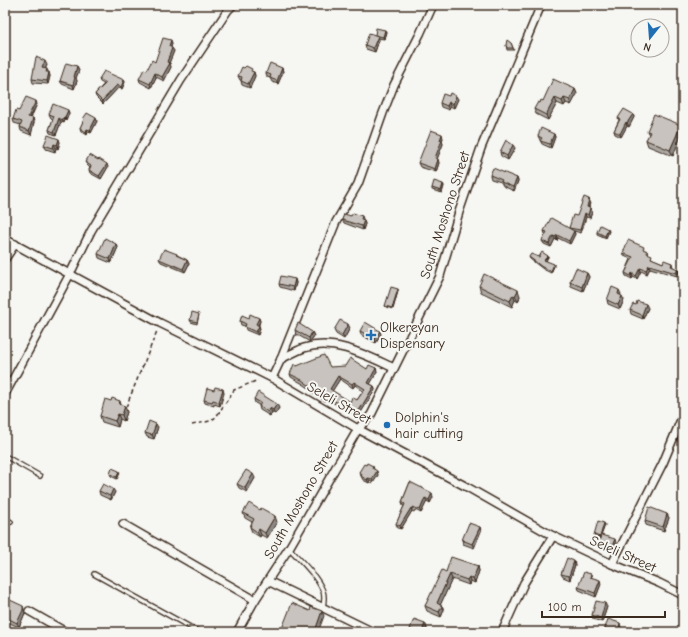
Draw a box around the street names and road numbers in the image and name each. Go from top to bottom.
street label: South Moshono Street [416,148,474,281]
street label: Seleli Street [304,378,375,429]
street label: South Moshono Street [260,437,342,562]
street label: Seleli Street [587,532,660,577]

